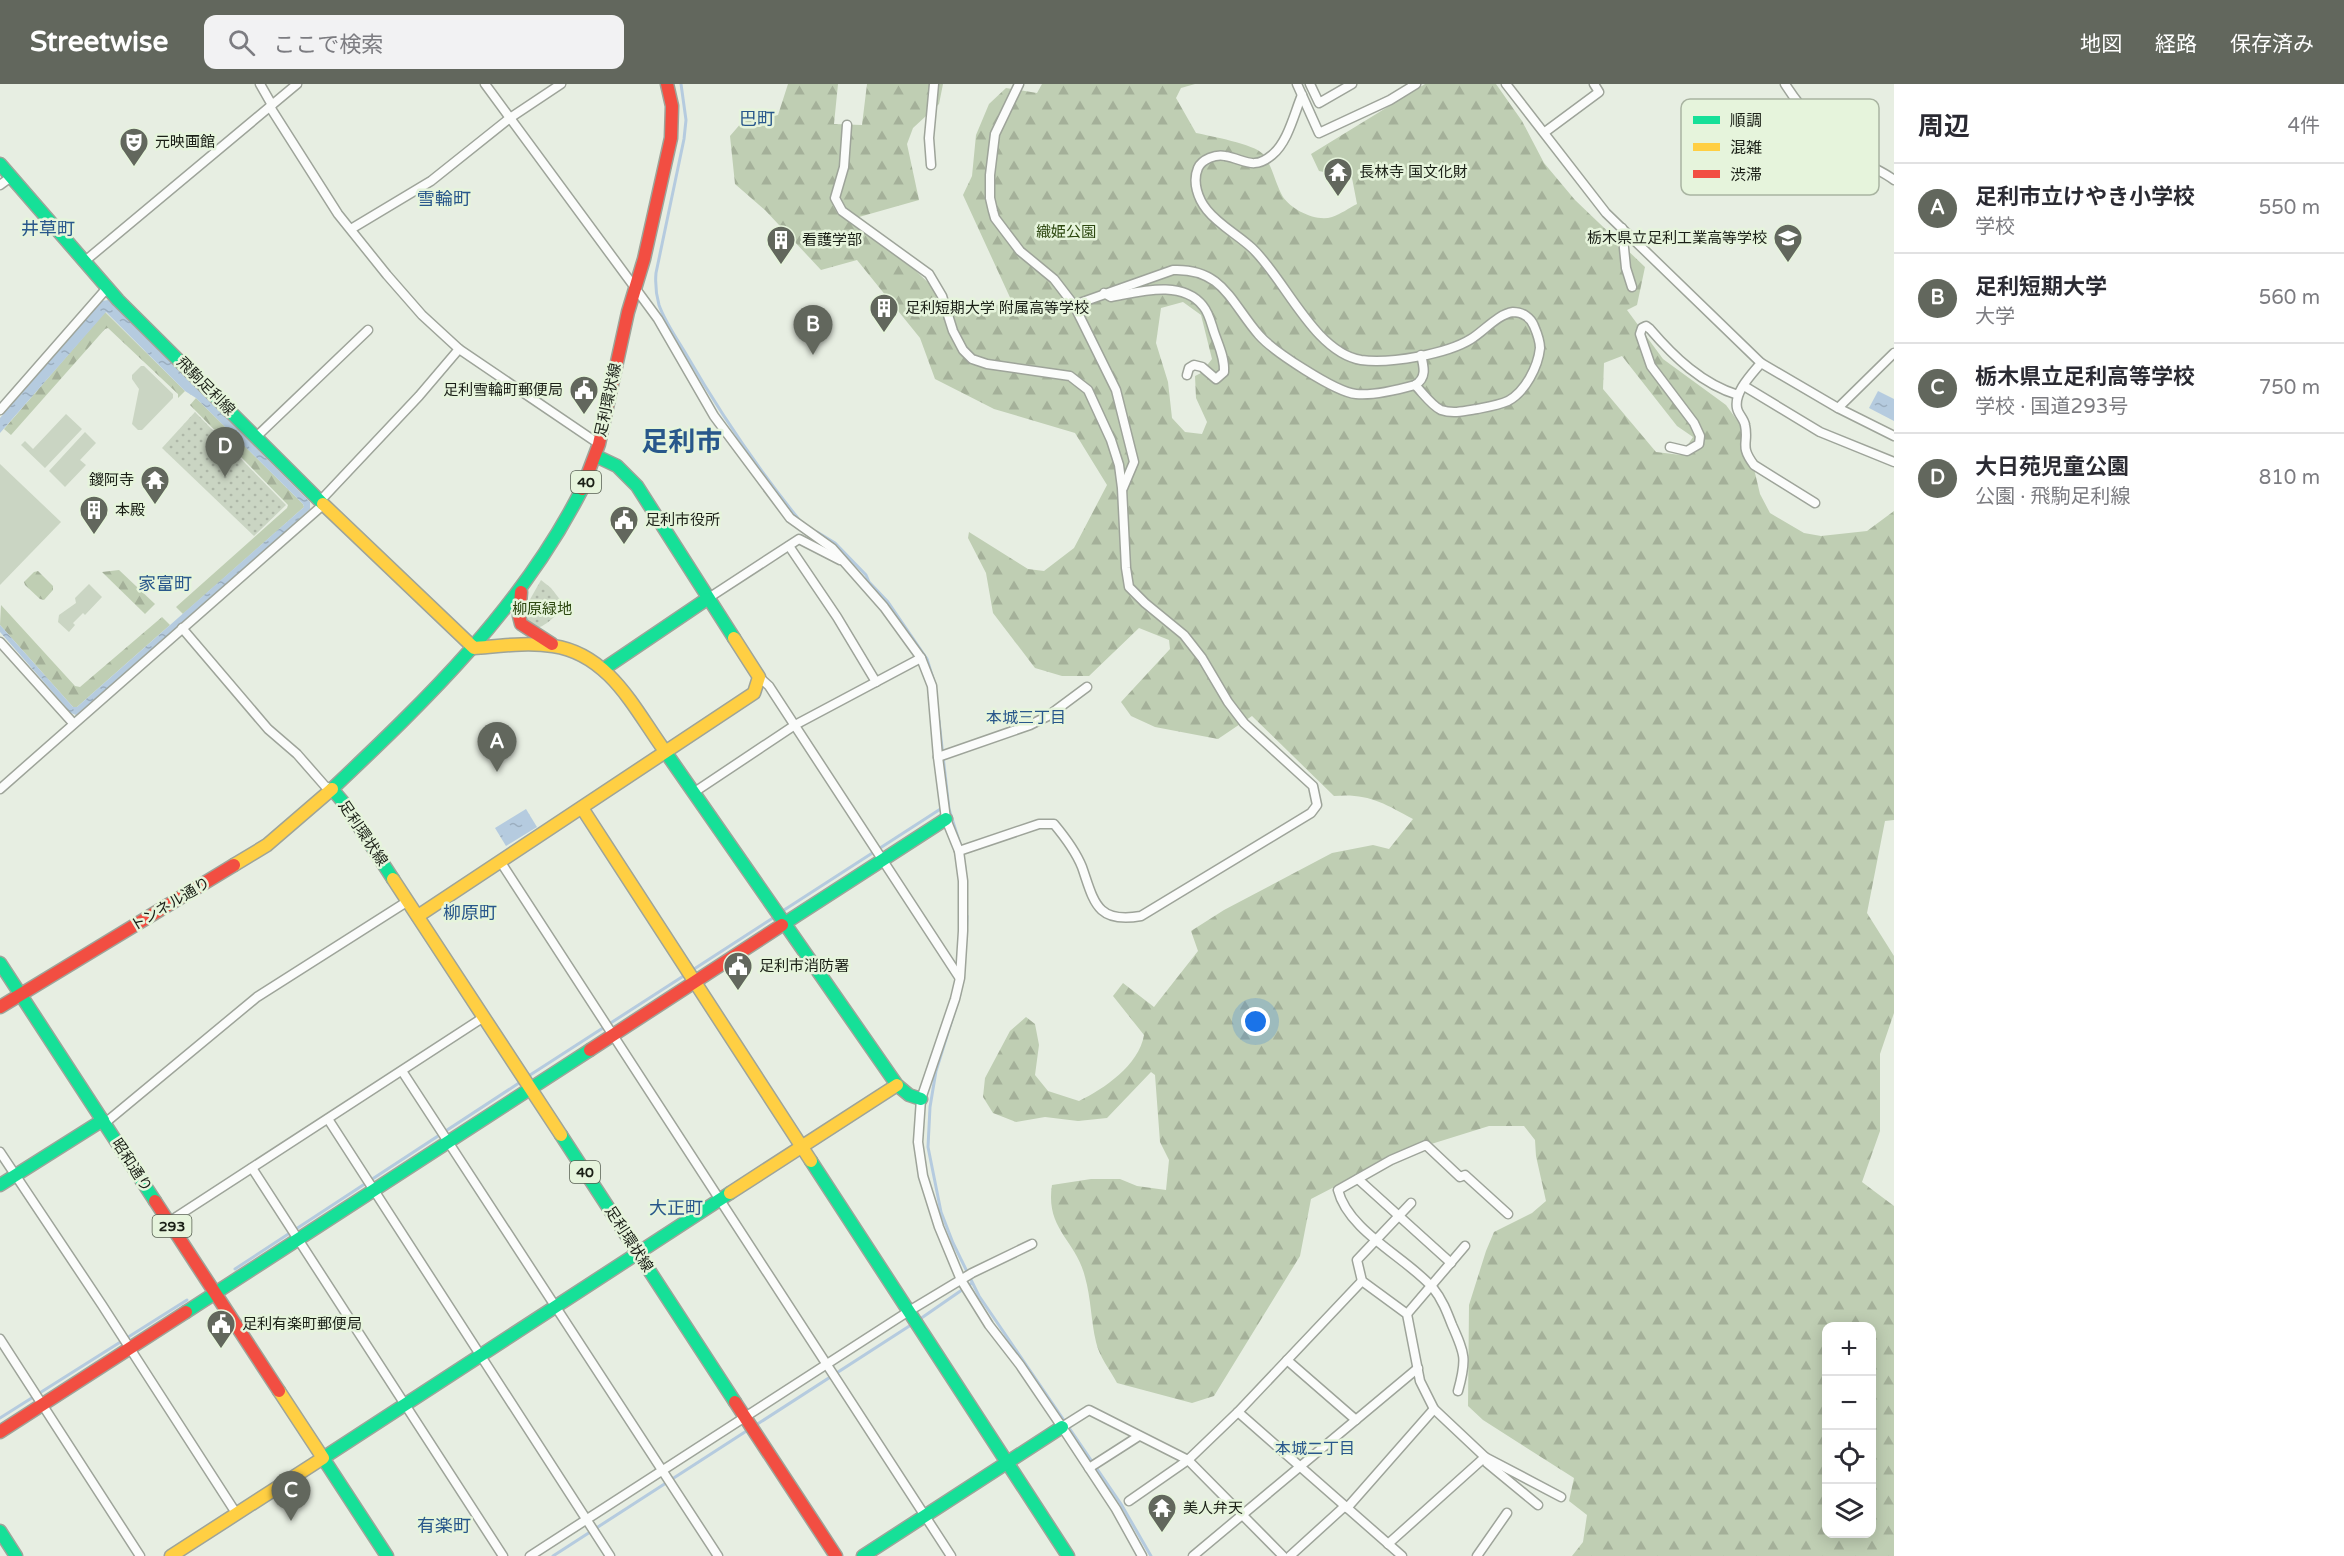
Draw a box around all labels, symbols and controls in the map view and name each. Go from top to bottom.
search box [204,15,624,69]
text: Streetwise [30,25,168,59]
icon: search [225,26,258,59]
text: ここで検索 [273,32,383,58]
text: 地図 [2080,32,2122,57]
text: 経路 [2155,32,2197,57]
text: 保存済み [2230,32,2314,57]
legend [1681,99,1879,195]
district label: 巴町 [739,108,775,130]
text: 順調 [1730,111,1762,131]
text: 周辺 [1918,111,1970,142]
text: 4件 [2287,114,2320,138]
theatre icon: 元映画館 [118,126,150,168]
place label: 元映画館 [155,133,215,151]
text: 混雑 [1730,138,1762,158]
temple icon: 長林寺 国文化財 [1322,156,1354,198]
place label: 長林寺 国文化財 [1359,163,1468,181]
text: 渋滞 [1730,165,1762,185]
text: 足利市立けやき小学校 [1975,184,2195,210]
district label: 雪輪町 [417,188,471,210]
text: A [1930,196,1945,220]
text: 550 m [2259,196,2320,220]
text: 学校 [1975,215,2015,239]
district label: 井草町 [21,218,75,240]
school or university icon: 栃木県立足利工業高等学校 [1772,222,1804,264]
park label: 織姫公園 [1036,223,1096,241]
building icon: 看護学部 [765,224,797,266]
place label: 栃木県立足利工業高等学校 [1587,229,1767,247]
place label: 看護学部 [802,231,862,249]
text: 足利短期大学 [1975,274,2107,300]
text: B [1931,286,1944,310]
text: 560 m [2259,286,2320,310]
building icon: 足利短期大学 附属高等学校 [868,292,900,334]
place label: 足利短期大学 附属高等学校 [905,299,1089,317]
text: 大学 [1975,305,2015,329]
pin: B [794,306,832,355]
street label: 飛駒足利線 [173,353,239,419]
street label: 足利環状線 [591,361,625,439]
text: 栃木県立足利高等学校 [1975,364,2195,390]
public building icon: 足利雪輪町郵便局 [568,374,600,416]
text: C [1931,376,1944,400]
text: 750 m [2259,376,2320,400]
place label: 足利雪輪町郵便局 [443,381,563,399]
text: 学校 · 国道293号 [1975,395,2128,419]
district label: 足利市 [642,426,723,459]
pin: D [206,428,244,477]
text: 大日苑児童公園 [1975,454,2129,480]
temple icon: 鑁阿寺 [139,464,171,506]
text: D [1930,466,1945,490]
text: 810 m [2259,466,2320,490]
place label: 鑁阿寺 [89,471,134,489]
road number: 40 [571,471,601,493]
text: 公園 · 飛駒足利線 [1975,485,2131,509]
building icon: 本殿 [78,494,110,536]
place label: 本殿 [115,501,145,519]
public building icon: 足利市役所 [608,504,640,546]
place label: 足利市役所 [645,511,720,529]
district label: 家富町 [138,573,192,595]
park label: 柳原緑地 [512,600,572,618]
district label: 本城三丁目 [986,708,1066,728]
pin: A [478,722,516,772]
street label: 足利環状線 [335,797,391,869]
street label: トンネル通り [127,873,213,935]
district label: 柳原町 [443,902,497,924]
public building icon: 足利市消防署 [722,950,754,992]
place label: 足利市消防署 [759,957,849,975]
your location [1241,1007,1270,1036]
street label: 昭和通り [108,1135,156,1195]
road number: 40 [570,1161,600,1183]
district label: 大正町 [649,1197,703,1219]
street label: 足利環状線 [601,1203,657,1275]
road number: 293 [152,1215,192,1237]
public building icon: 足利有楽町郵便局 [205,1308,237,1350]
place label: 足利有楽町郵便局 [242,1315,362,1333]
map controls [1822,1322,1876,1538]
button: + [1822,1322,1876,1376]
button: − [1822,1376,1876,1430]
button: locate [1822,1430,1876,1484]
district label: 本城二丁目 [1275,1439,1355,1459]
pin: C [272,1472,310,1521]
button: layers [1822,1484,1876,1538]
temple icon: 美人弁天 [1146,1492,1178,1534]
place label: 美人弁天 [1183,1499,1243,1517]
district label: 有楽町 [417,1515,471,1537]

